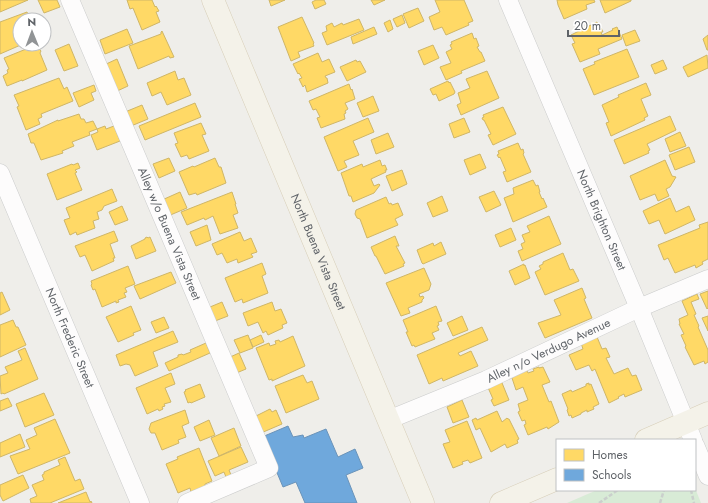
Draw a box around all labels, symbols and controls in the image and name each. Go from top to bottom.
north arrow [12,12,52,52]
scale bar [568,12,619,38]
text: N [27,14,36,30]
text: 20 m [574,17,601,35]
street label: Alley w/o Buena Vista Street [133,164,206,303]
street label: North Brighton Street [572,167,631,273]
street label: North Buena Vista Street [286,191,351,313]
street label: North Frederic Street [41,285,99,391]
street label: Alley n/o Verdugo Avenue [484,314,613,387]
legend [556,439,696,491]
text: Homes [592,446,628,464]
text: Schools [592,466,631,484]

